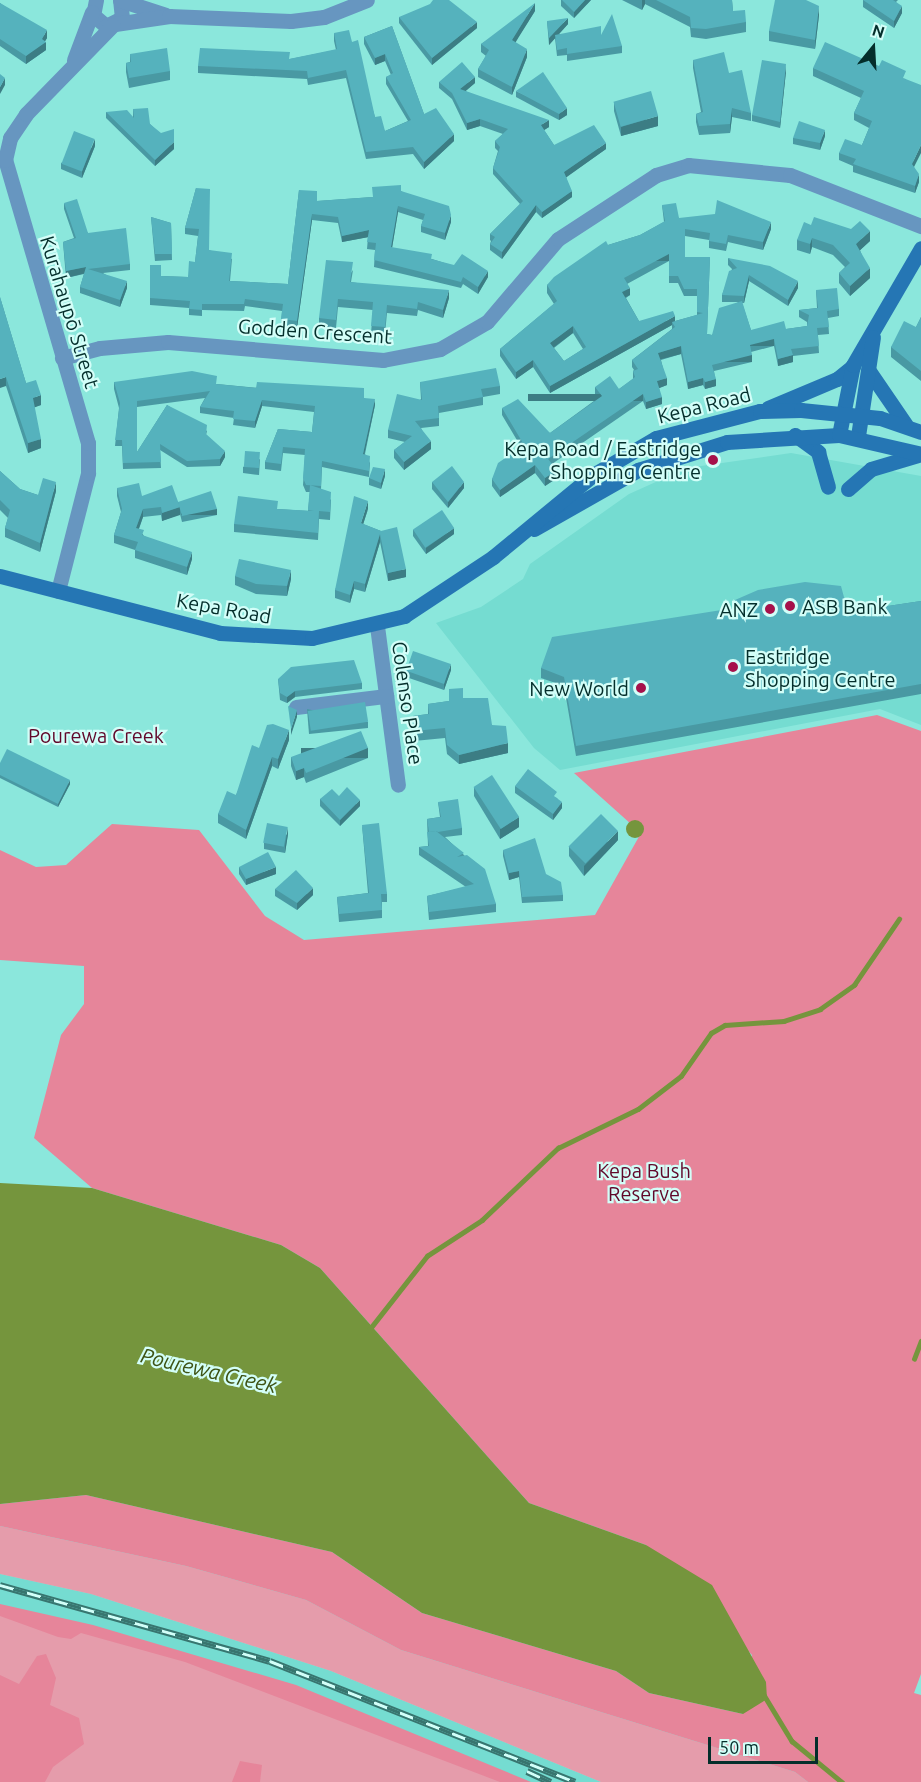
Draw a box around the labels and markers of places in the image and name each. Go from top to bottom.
place label: Kepa Road / Eastridge Shopping Centre [504,436,701,483]
marker: Kepa Road / Eastridge Shopping Centre [706,453,720,467]
place label: ASB Bank [802,594,888,618]
place label: ANZ [719,597,758,621]
marker: ASB Bank [783,599,797,613]
marker: ANZ [763,602,777,616]
place label: Eastridge Shopping Centre [745,644,896,691]
marker: Eastridge Shopping Centre [726,660,740,674]
place label: New World [529,676,629,700]
marker: New World [634,681,648,695]

